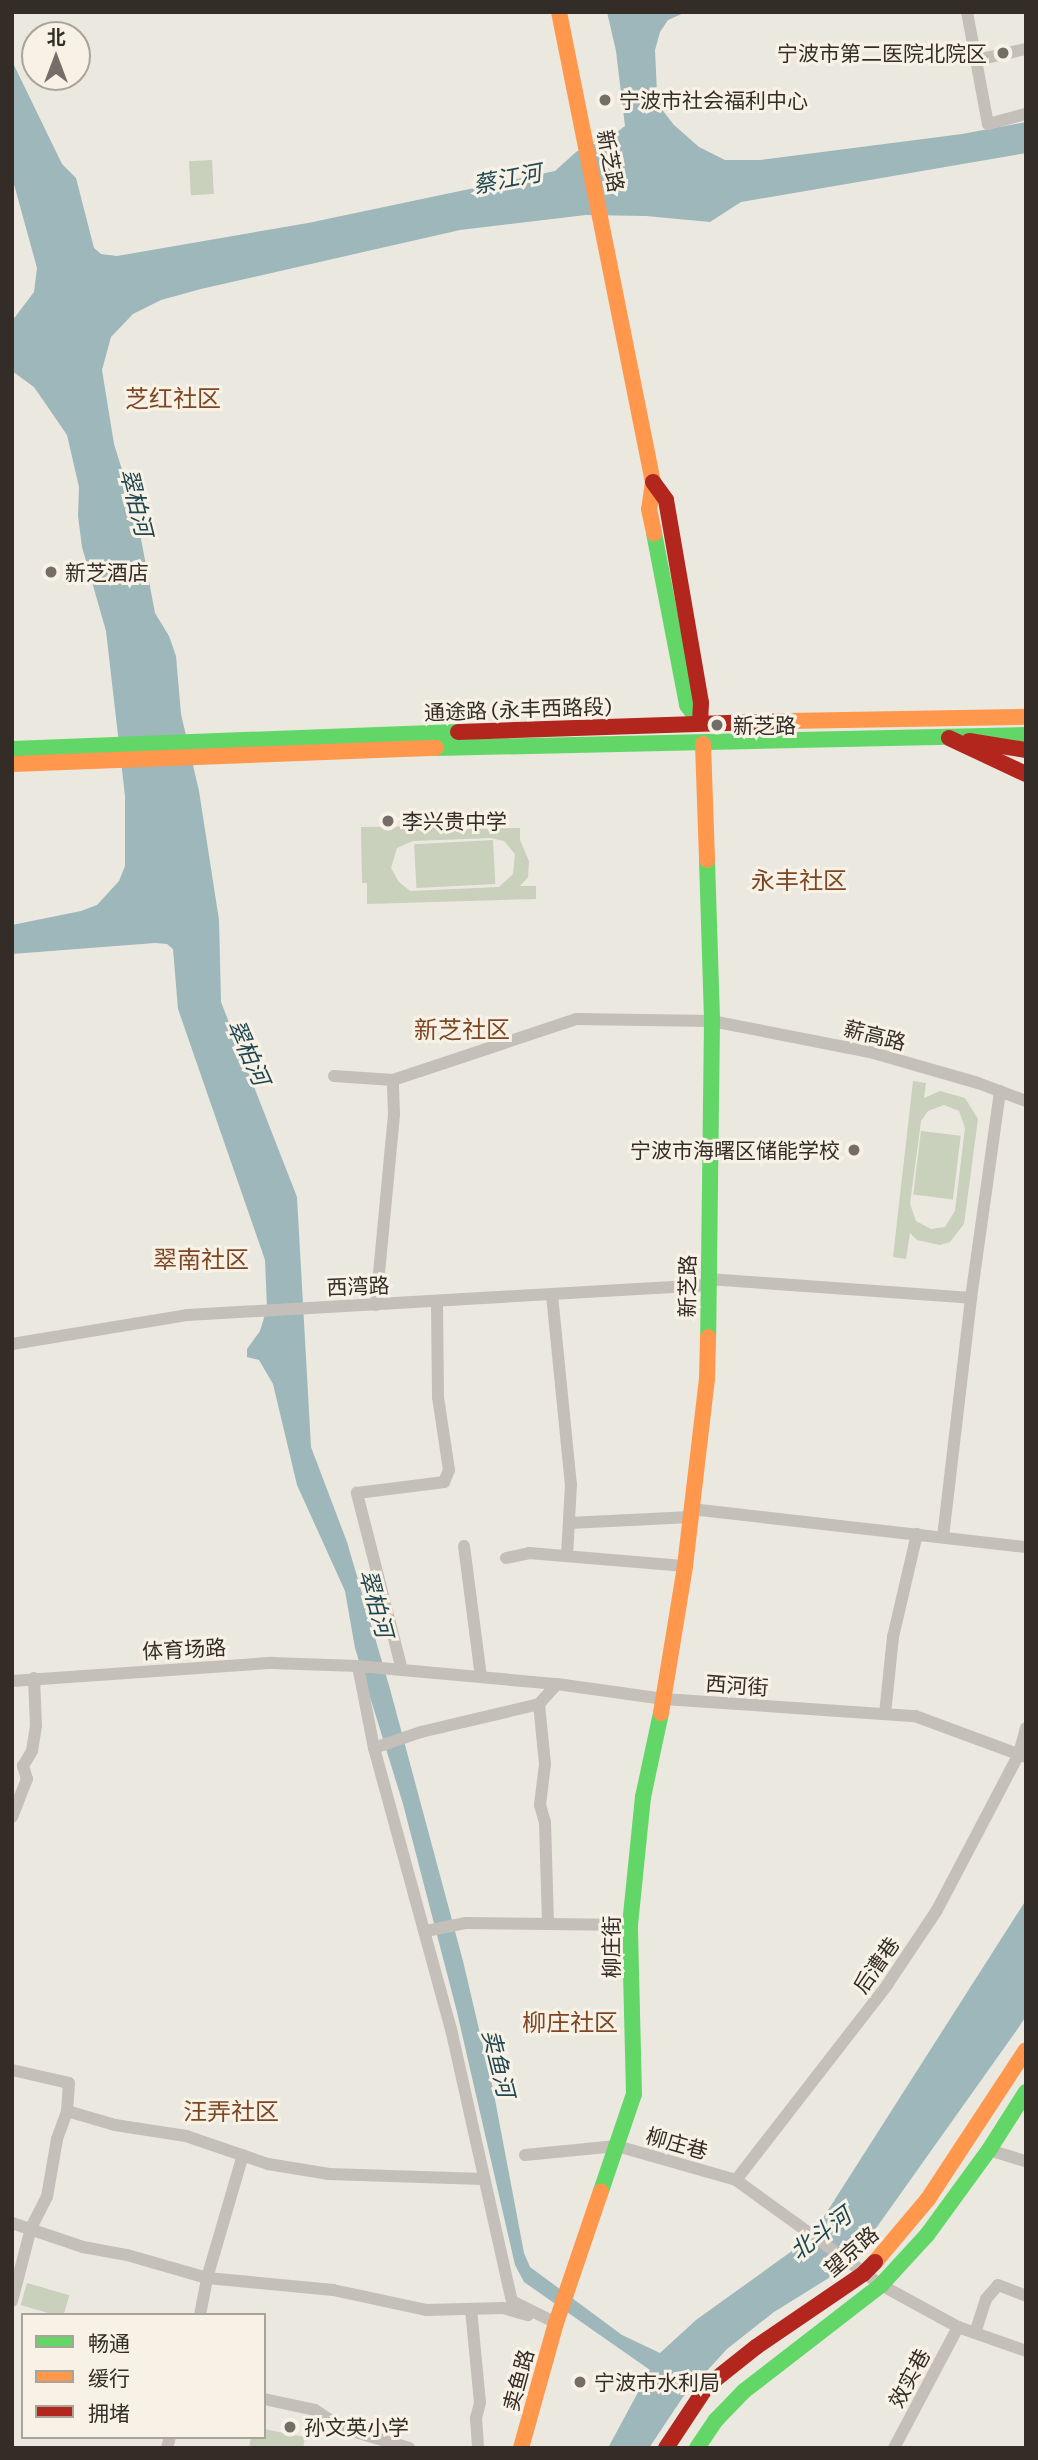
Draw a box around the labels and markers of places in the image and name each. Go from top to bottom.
place label: 宁波市第二医院北院区 [777,40,987,66]
marker: 宁波市第二医院北院区 [993,43,1013,63]
place label: 宁波市社会福利中心 [619,87,808,113]
marker: 宁波市社会福利中心 [597,92,613,108]
place label: 新芝酒店 [65,559,149,585]
marker: 新芝酒店 [43,564,59,580]
place label: 新芝路 [733,712,796,738]
marker: 新芝路 [707,715,727,735]
place label: 李兴贵中学 [402,808,507,834]
marker: 李兴贵中学 [380,813,396,829]
place label: 宁波市海曙区储能学校 [630,1137,840,1163]
marker: 宁波市海曙区储能学校 [846,1142,862,1158]
place label: 宁波市水利局 [594,2369,720,2395]
marker: 宁波市水利局 [572,2374,588,2390]
place label: 孙文英小学 [304,2414,409,2440]
marker: 孙文英小学 [282,2419,298,2435]

